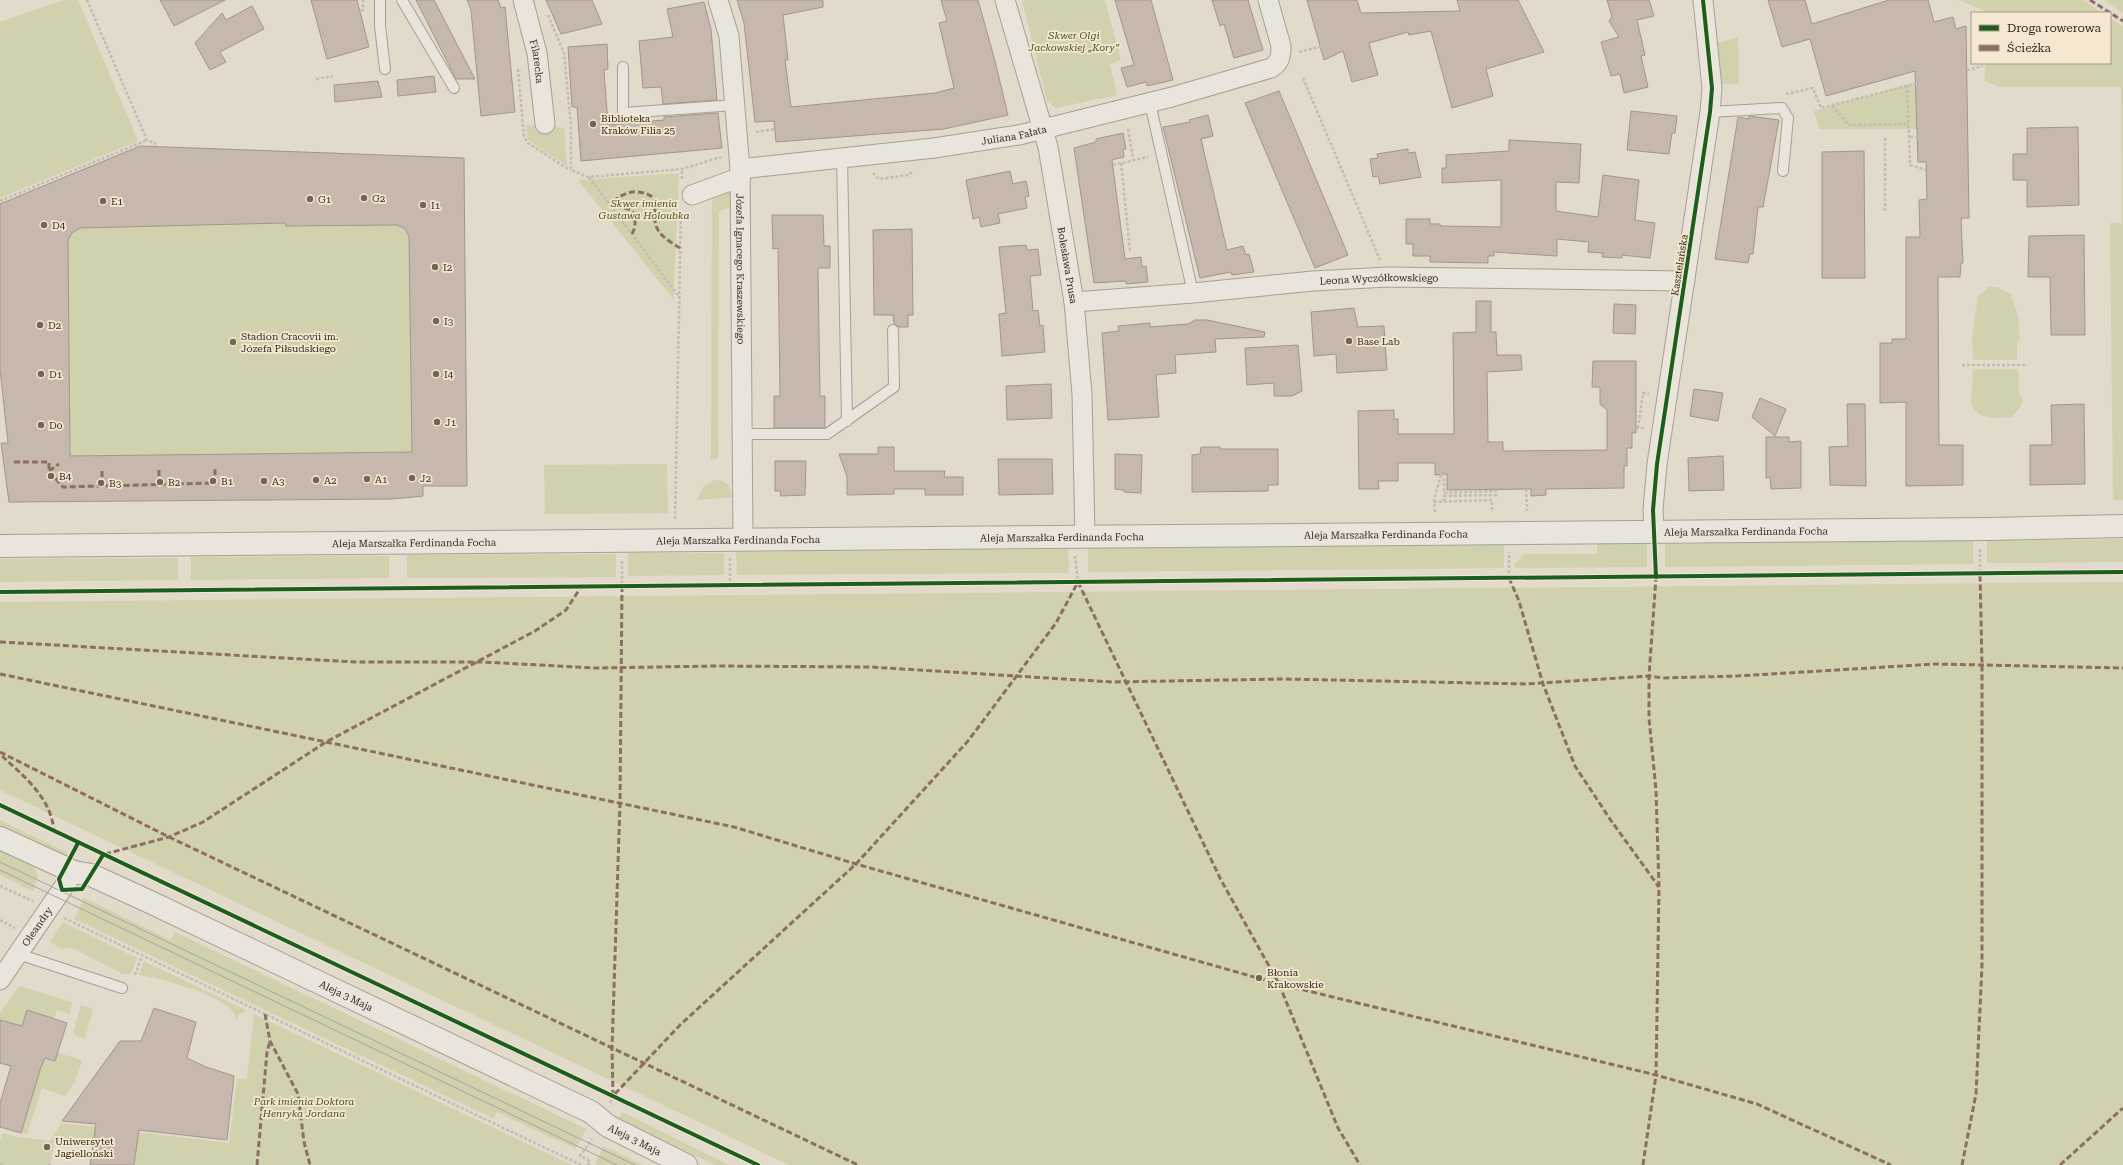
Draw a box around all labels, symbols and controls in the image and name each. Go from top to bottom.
legend [1971,12,2111,64]
text: Droga rowerowa [2007,21,2101,35]
park label: Skwer Olgi Jackowskiej „Kory” [1028,30,1120,53]
street label: Filarecka [528,38,545,84]
text: Ścieżka [2007,41,2052,55]
place label: Biblioteka Kraków Filia 25 [601,113,676,136]
marker: Biblioteka Kraków Filia 25 [588,119,598,129]
street label: Juliana Fałata [980,123,1048,147]
marker: G2 [359,193,369,203]
place label: G2 [372,193,386,204]
street label: Józefa Ignacego Kraszewskiego [734,193,746,344]
marker: G1 [305,194,315,204]
place label: G1 [318,194,332,205]
marker: E1 [98,196,108,206]
place label: E1 [111,196,123,207]
park label: Skwer imienia Gustawa Holoubka [599,198,689,221]
marker: I1 [418,200,428,210]
place label: I1 [431,200,441,211]
marker: D4 [39,220,49,230]
place label: D4 [52,220,66,231]
street label: Bolesława Prusa [1055,226,1079,305]
street label: Kasztelańska [1669,233,1690,297]
marker: I2 [430,262,440,272]
place label: I2 [443,262,453,273]
street label: Leona Wyczółkowskiego [1319,272,1439,287]
marker: I3 [431,316,441,326]
place label: I3 [444,316,454,327]
marker: D2 [35,320,45,330]
place label: D2 [48,320,62,331]
place label: Stadion Cracovii im. Józefa Piłsudskiego [241,331,339,354]
marker: Base Lab [1344,336,1354,346]
place label: Base Lab [1357,336,1400,347]
marker: Stadion Cracovii im. Józefa Piłsudskiego [228,337,238,347]
marker: D1 [36,369,46,379]
place label: D1 [49,369,63,380]
marker: I4 [431,369,441,379]
place label: I4 [444,369,454,380]
marker: J1 [432,417,442,427]
place label: J1 [445,417,457,428]
marker: D0 [36,420,46,430]
place label: D0 [49,420,63,431]
marker: B4 [46,471,56,481]
place label: B4 [59,471,72,482]
marker: J2 [407,473,417,483]
place label: J2 [420,473,432,484]
marker: A1 [362,474,372,484]
place label: A1 [375,474,388,485]
marker: A2 [311,475,321,485]
place label: A2 [324,475,337,486]
marker: B1 [208,476,218,486]
place label: B1 [221,476,234,487]
marker: A3 [259,476,269,486]
place label: A3 [272,476,285,487]
marker: B2 [155,477,165,487]
place label: B2 [168,477,181,488]
marker: B3 [96,478,106,488]
place label: B3 [109,478,122,489]
street label: Aleja Marszałka Ferdinanda Focha [1664,525,1829,538]
street label: Aleja Marszałka Ferdinanda Focha [1304,528,1469,541]
street label: Aleja Marszałka Ferdinanda Focha [980,531,1145,544]
street label: Aleja Marszałka Ferdinanda Focha [656,534,821,546]
street label: Aleja Marszałka Ferdinanda Focha [332,537,497,549]
street label: Oleandry [20,905,54,948]
place label: Błonia Krakowskie [1267,967,1324,990]
marker: Błonia Krakowskie [1254,973,1264,983]
street label: Aleja 3 Maja [318,978,375,1014]
park label: Park imienia Doktora Henryka Jordana [253,1096,354,1119]
street label: Aleja 3 Maja [606,1122,663,1158]
place label: Uniwersytet Jagielloński [55,1136,114,1159]
marker: Uniwersytet Jagielloński [42,1142,52,1152]

